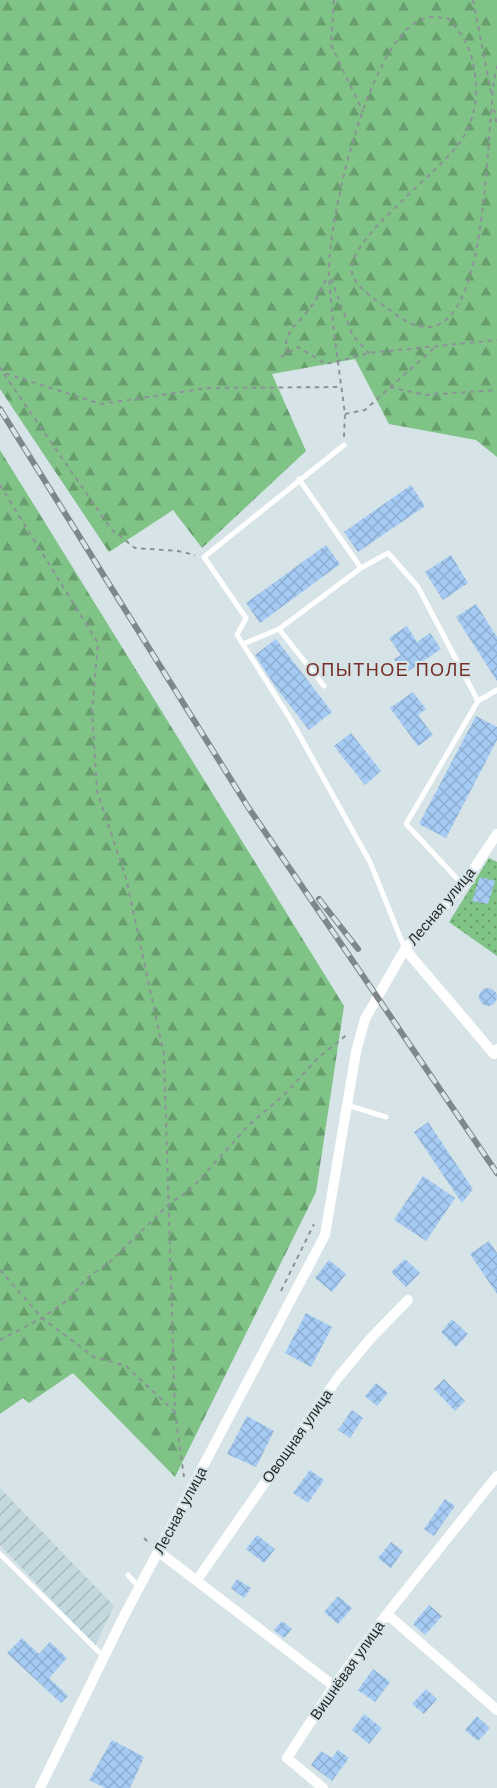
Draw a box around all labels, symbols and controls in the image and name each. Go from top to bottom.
district label: ОПЫТНОЕ ПОЛЕ [306,660,472,680]
street label: Лесная улица [404,863,479,948]
street label: Овощная улица [258,1385,336,1486]
street label: Лесная улица [150,1463,210,1556]
street label: Вишнёвая улица [307,1617,388,1723]

